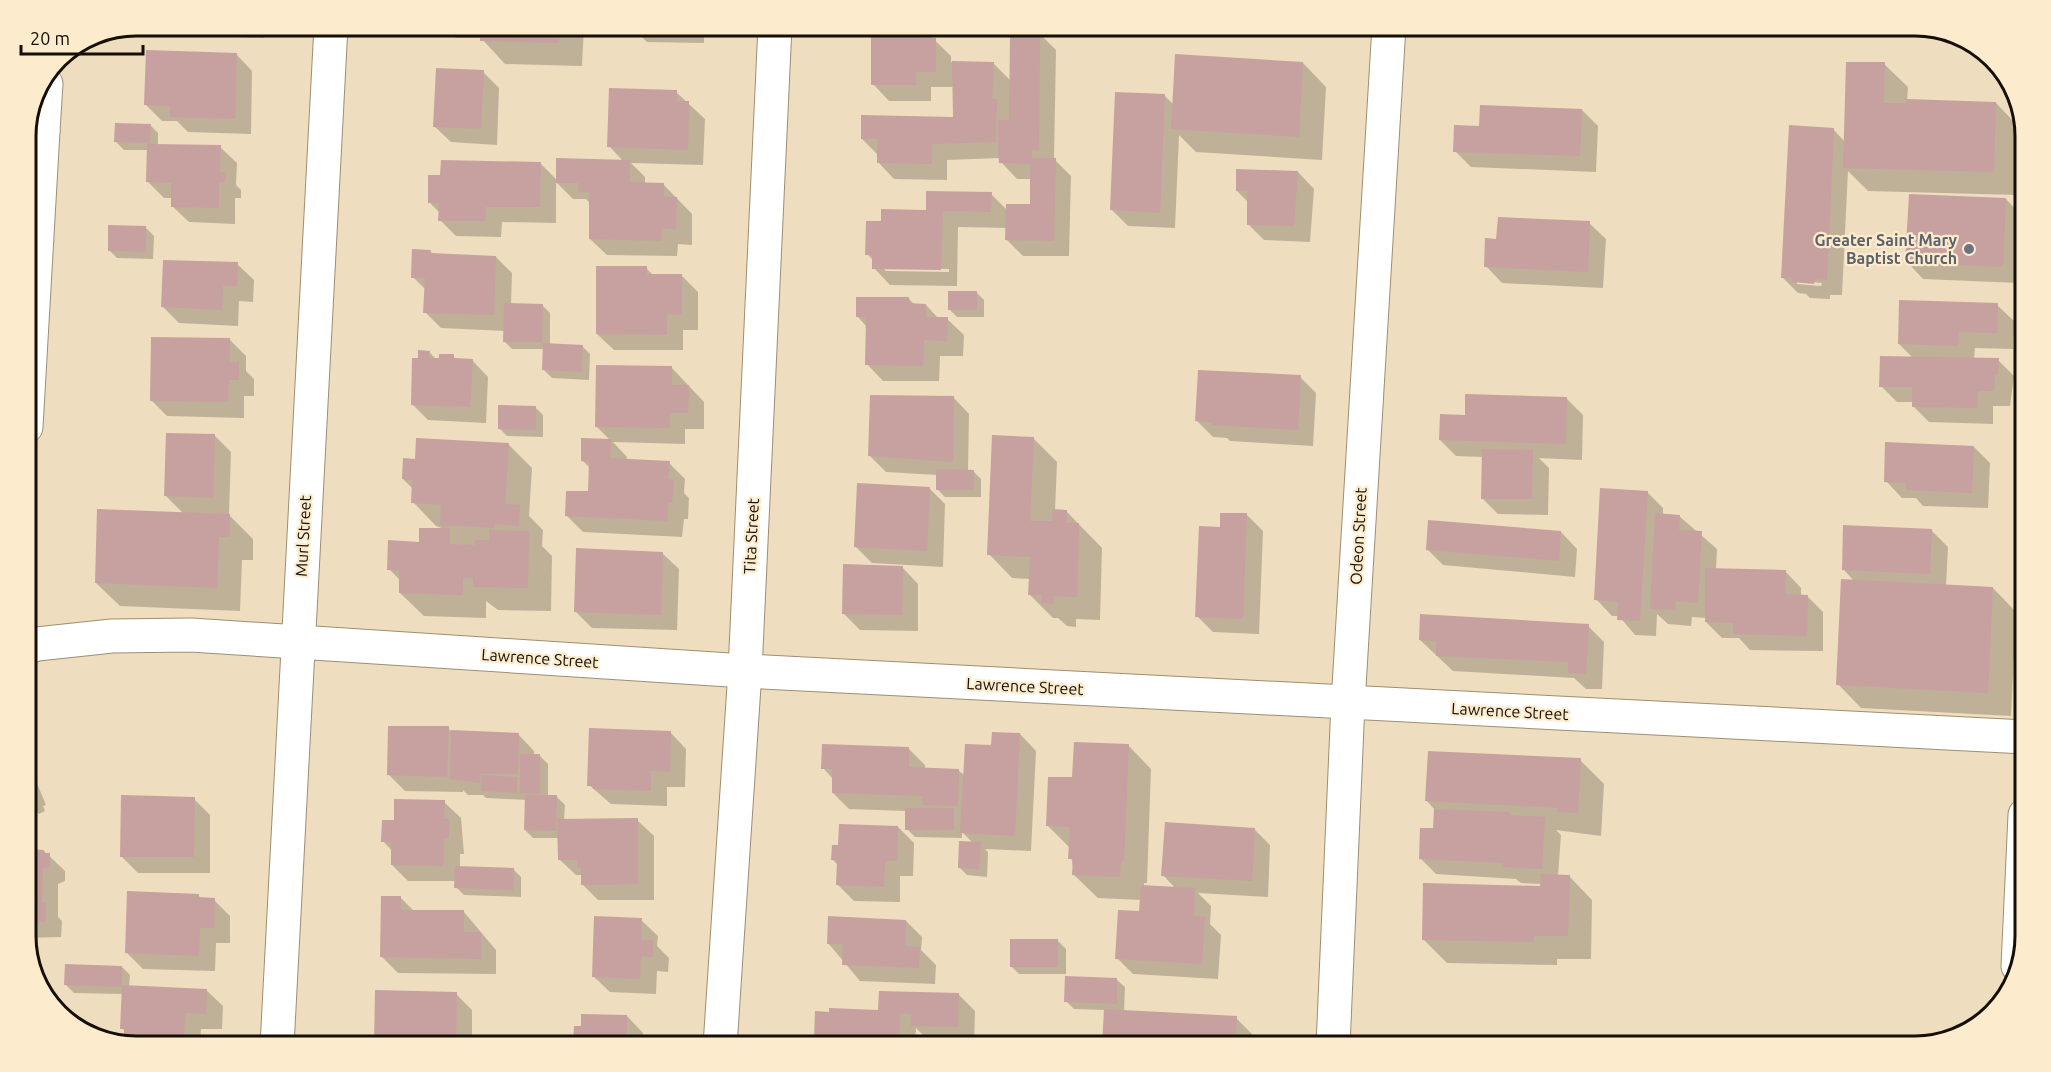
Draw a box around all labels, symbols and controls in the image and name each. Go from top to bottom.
scale bar [21,18,142,56]
text: 20 m [30,28,70,48]
place label: Greater Saint Mary Baptist Church [1814,231,1957,267]
marker: Greater Saint Mary Baptist Church [1962,242,1976,256]
street label: Odeon Street [1346,486,1370,585]
street label: Murl Street [292,494,314,577]
street label: Tita Street [740,497,762,574]
street label: Lawrence Street [481,645,600,671]
street label: Lawrence Street [966,674,1085,698]
street label: Lawrence Street [1451,699,1570,723]

